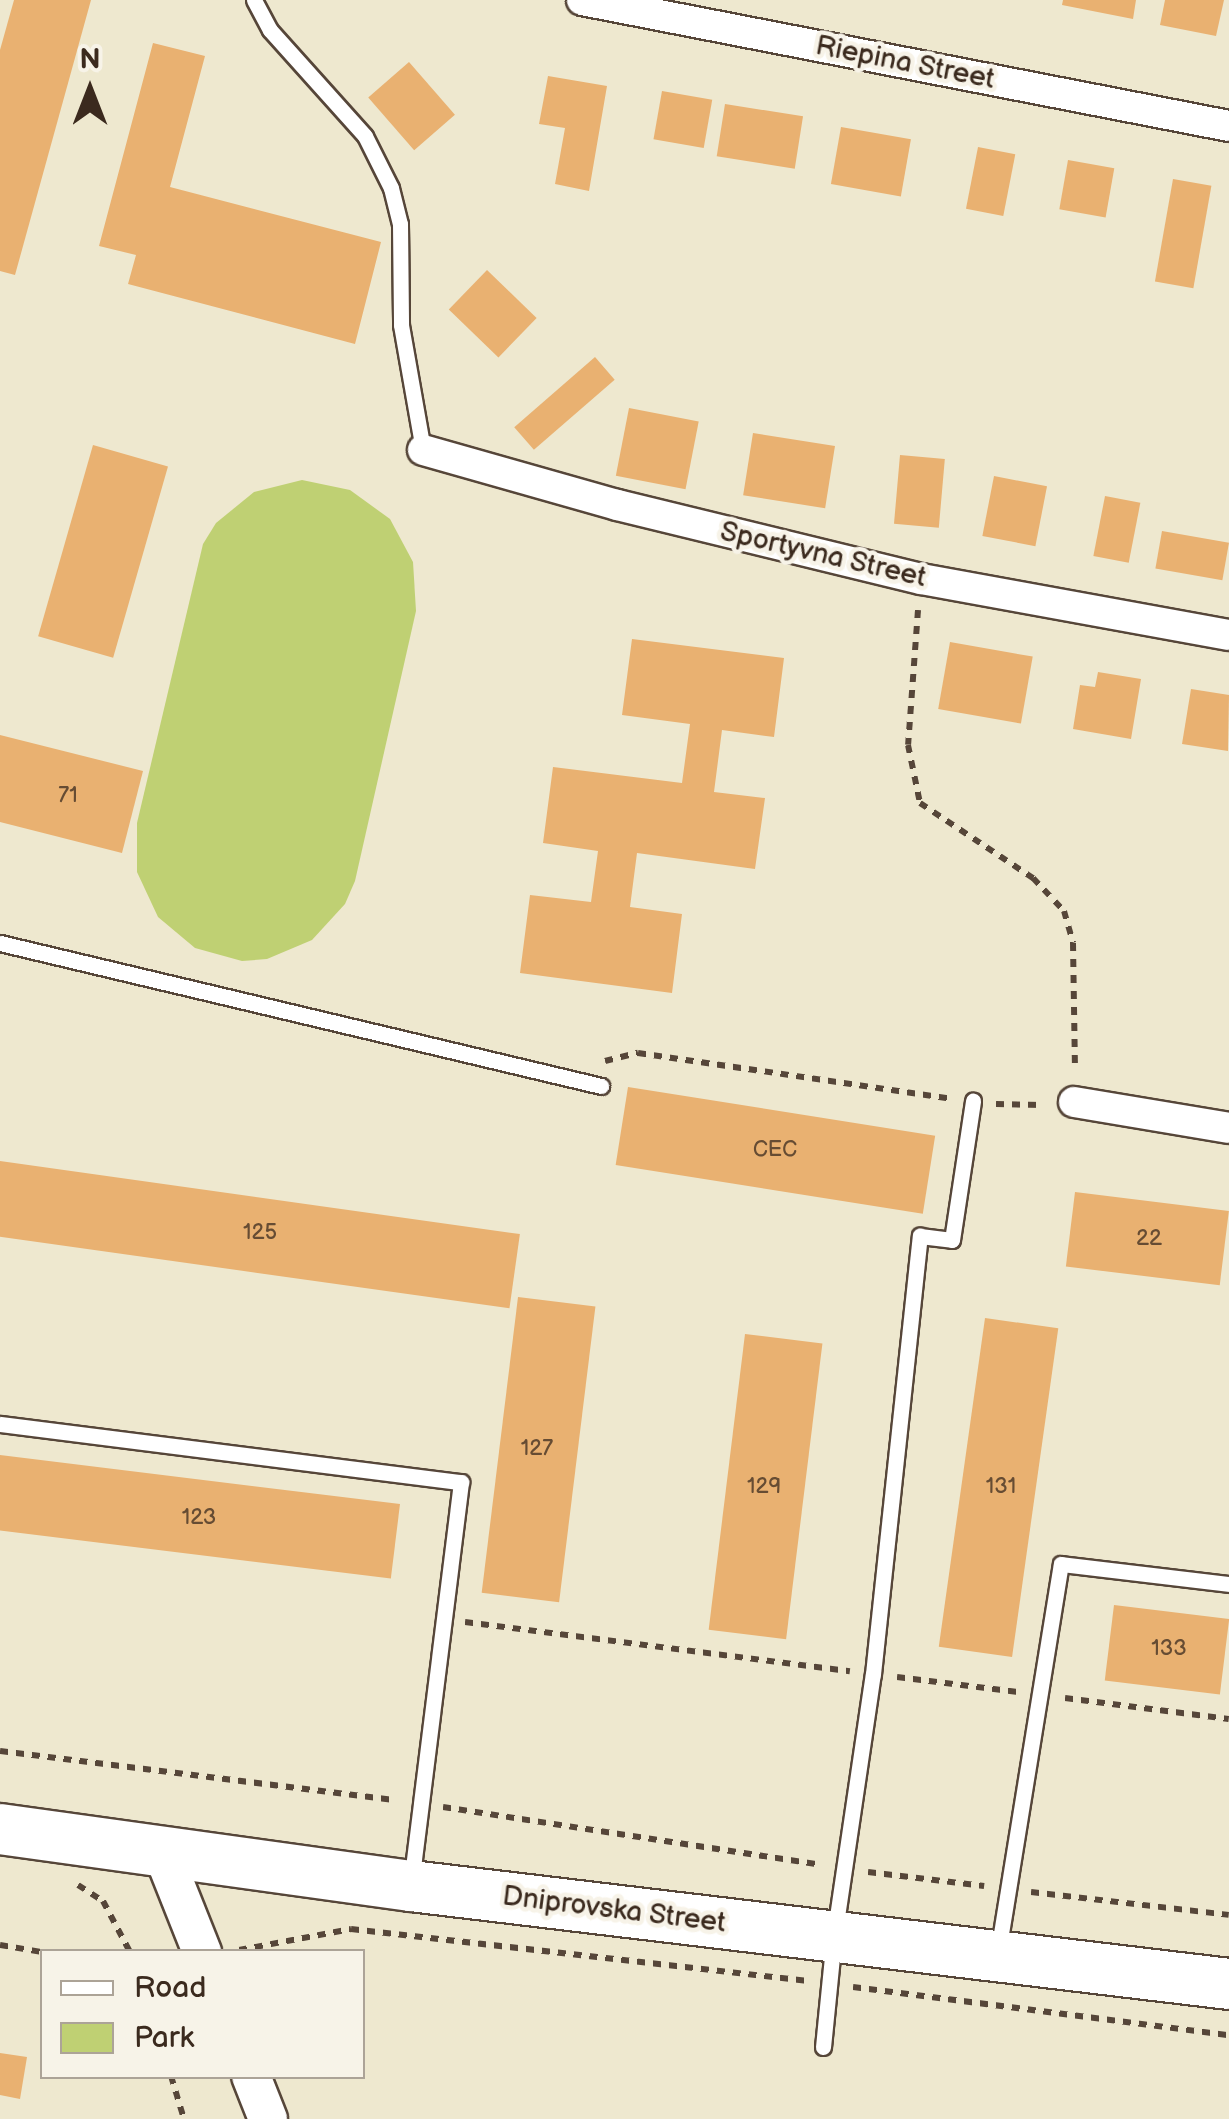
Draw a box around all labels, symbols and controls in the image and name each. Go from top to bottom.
street label: Riepina Street [812,29,998,97]
north arrow [40,40,140,140]
text: N [79,43,101,76]
street label: Sportyvna Street [717,515,929,595]
house number: 71 [58,783,78,809]
house number: СЕС [753,1137,797,1163]
house number: 125 [243,1220,277,1246]
house number: 22 [1136,1226,1162,1252]
house number: 127 [521,1436,553,1462]
house number: 129 [747,1474,781,1500]
house number: 131 [986,1474,1016,1500]
house number: 123 [182,1505,216,1531]
house number: 133 [1151,1636,1187,1662]
street label: Dniprovska Street [500,1880,728,1940]
legend [40,1949,365,2079]
text: Road [134,1970,207,2006]
text: Park [134,2020,194,2056]

